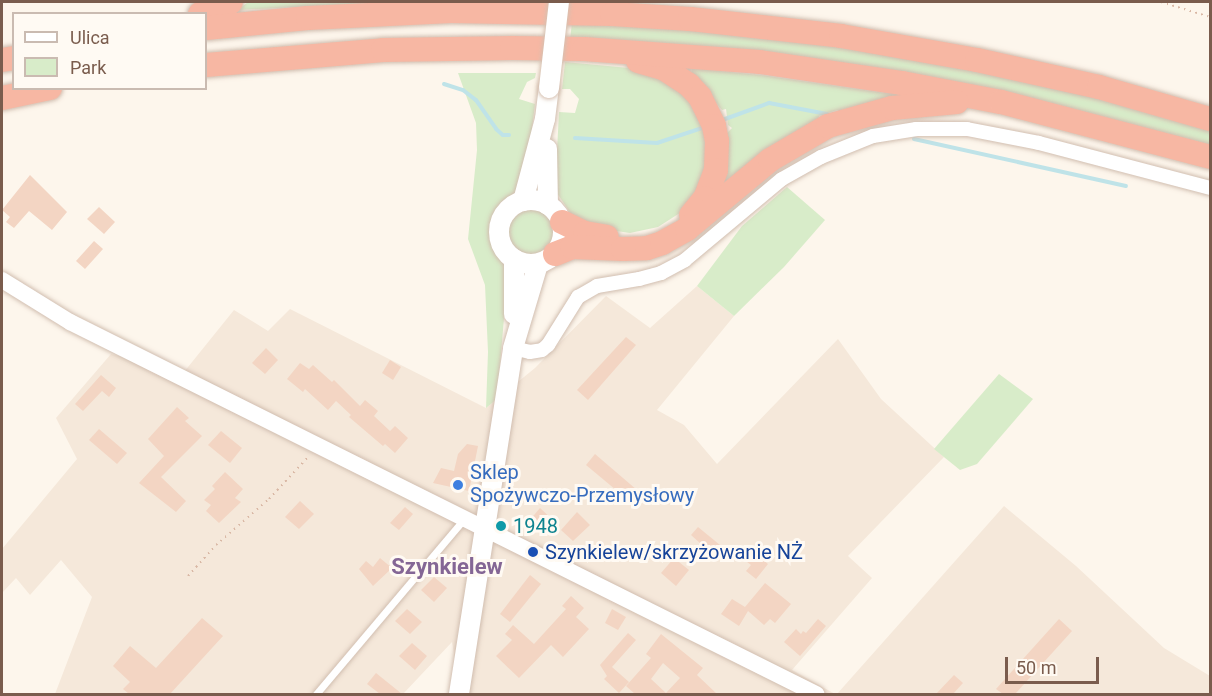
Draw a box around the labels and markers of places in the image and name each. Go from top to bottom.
place label: Sklep Spożywczo-Przemysłowy [470,461,694,508]
marker: Sklep Spożywczo-Przemysłowy [451,478,465,492]
place label: 1948 [513,514,558,538]
marker: 1948 [494,519,508,533]
place label: Szynkielew/skrzyżowanie NŻ [545,540,803,564]
marker: Szynkielew/skrzyżowanie NŻ [526,545,540,559]

